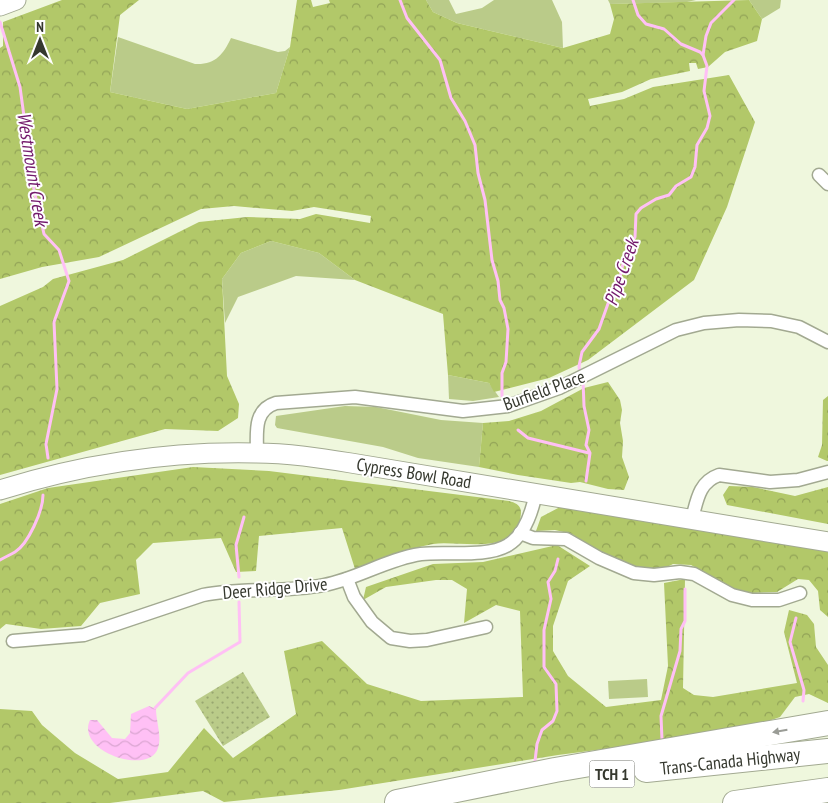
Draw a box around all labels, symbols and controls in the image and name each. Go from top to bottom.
north arrow [15,15,65,65]
text: N [36,18,44,36]
water label: Westmount Creek [12,111,54,230]
water label: Pipe Creek [598,233,644,309]
street label: Burfield Place [500,365,588,415]
street label: Cypress Bowl Road [355,453,473,493]
street label: Deer Ridge Drive [222,572,328,604]
one-way arrow [772,727,788,735]
street label: Trans-Canada Highway [659,742,801,780]
road number: TCH 1 [590,761,634,788]

